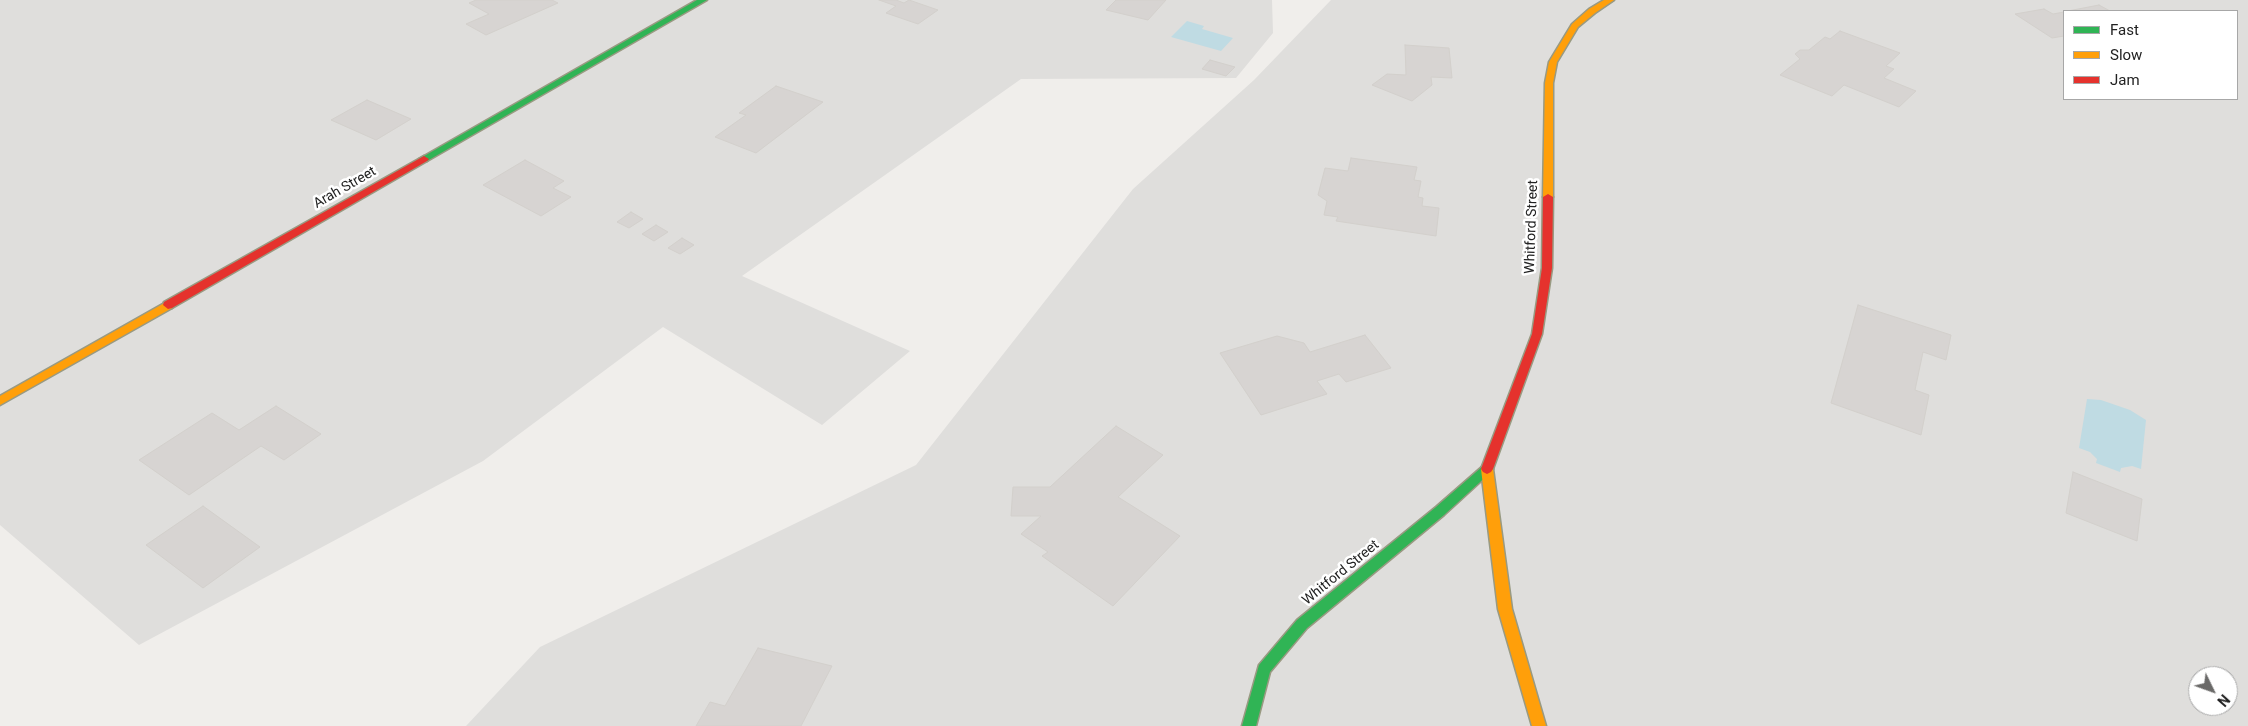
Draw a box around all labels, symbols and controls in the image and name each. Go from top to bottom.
legend [2063,10,2238,100]
text: Fast [2110,21,2139,39]
text: Slow [2110,46,2142,64]
text: Jam [2110,71,2140,89]
street label: Arah Street [311,163,379,213]
street label: Whitford Street [1522,180,1542,274]
street label: Whitford Street [1299,537,1383,609]
north arrow [2188,666,2238,716]
text: N [2214,691,2233,709]

